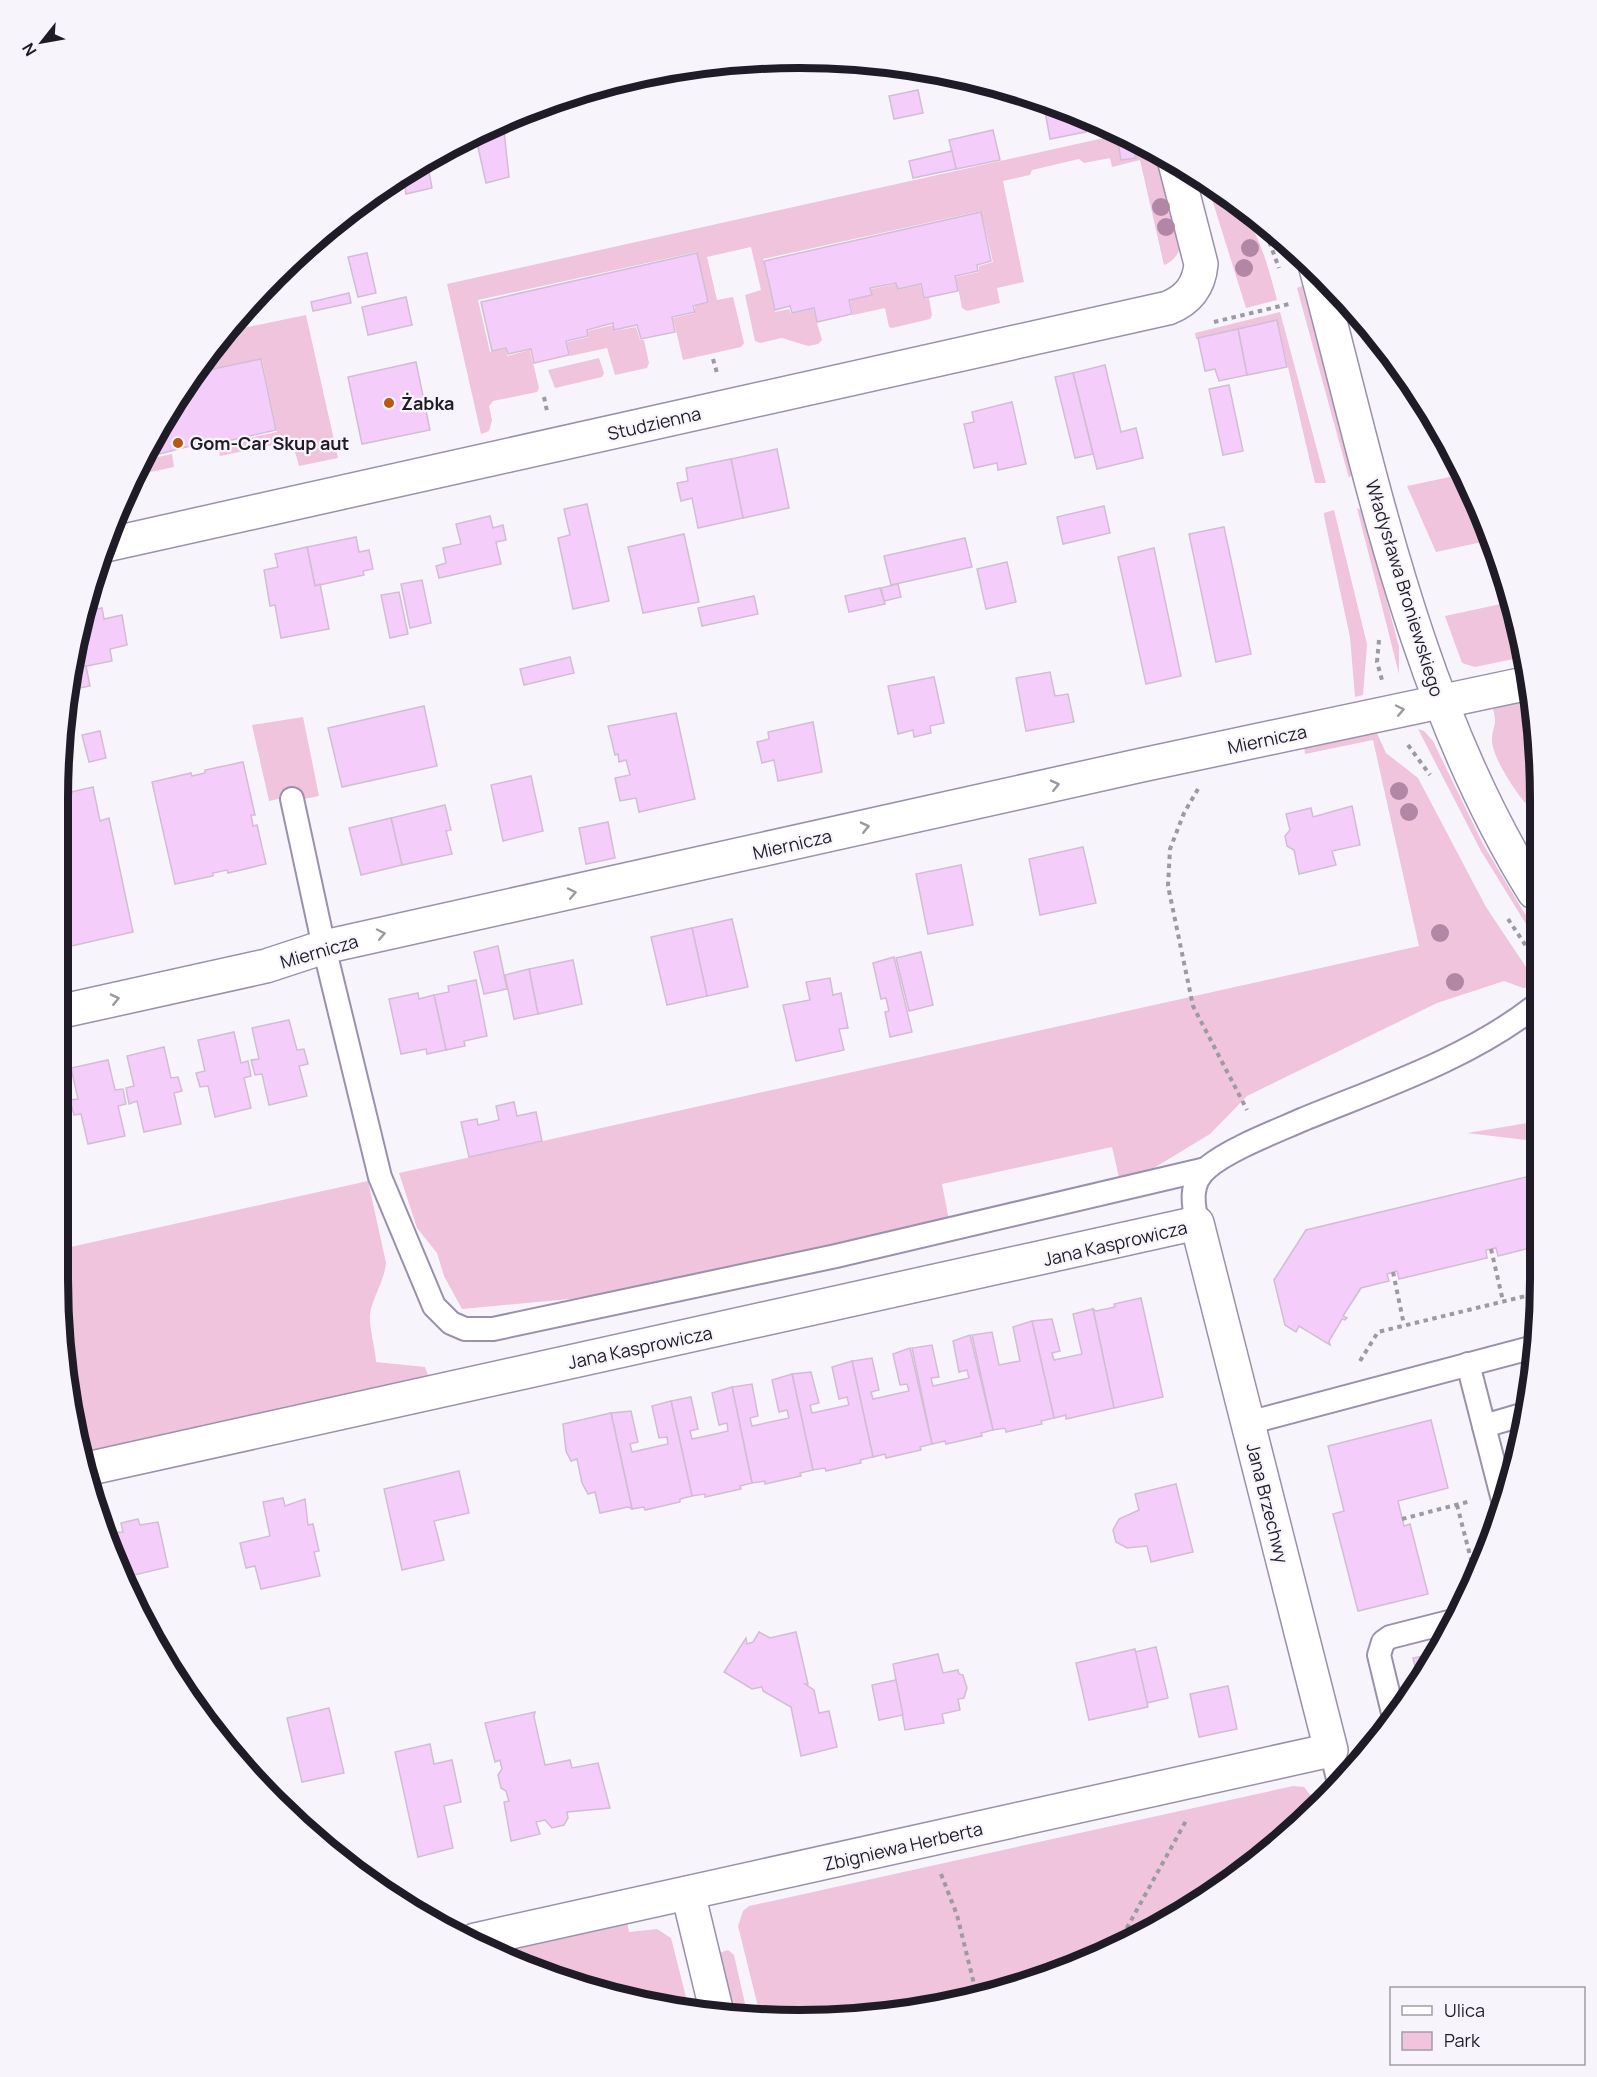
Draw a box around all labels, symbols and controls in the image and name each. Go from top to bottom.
north arrow [12,12,72,72]
text: N [17,39,42,60]
place label: Żabka [401,391,454,415]
marker: Żabka [382,396,396,410]
street label: Studzienna [605,401,703,445]
place label: Gom-Car Skup aut [190,431,349,455]
marker: Gom-Car Skup aut [171,436,185,450]
street label: Władysława Broniewskiego [1361,477,1449,699]
one-way arrow [1395,704,1405,717]
street label: Miernicza [1225,719,1309,759]
one-way arrow [1050,779,1060,792]
one-way arrow [859,822,869,835]
street label: Miernicza [750,823,834,865]
one-way arrow [566,887,576,900]
street label: Miernicza [277,928,361,974]
one-way arrow [376,929,386,942]
one-way arrow [110,994,120,1007]
street label: Jana Kasprowicza [1041,1215,1189,1271]
street label: Jana Kasprowicza [566,1320,714,1374]
street label: Jana Brzechwy [1241,1440,1295,1566]
street label: Zbigniewa Herberta [821,1816,985,1876]
legend [1390,1987,1585,2065]
text: Ulica [1444,1998,1485,2022]
text: Park [1444,2028,1481,2052]

